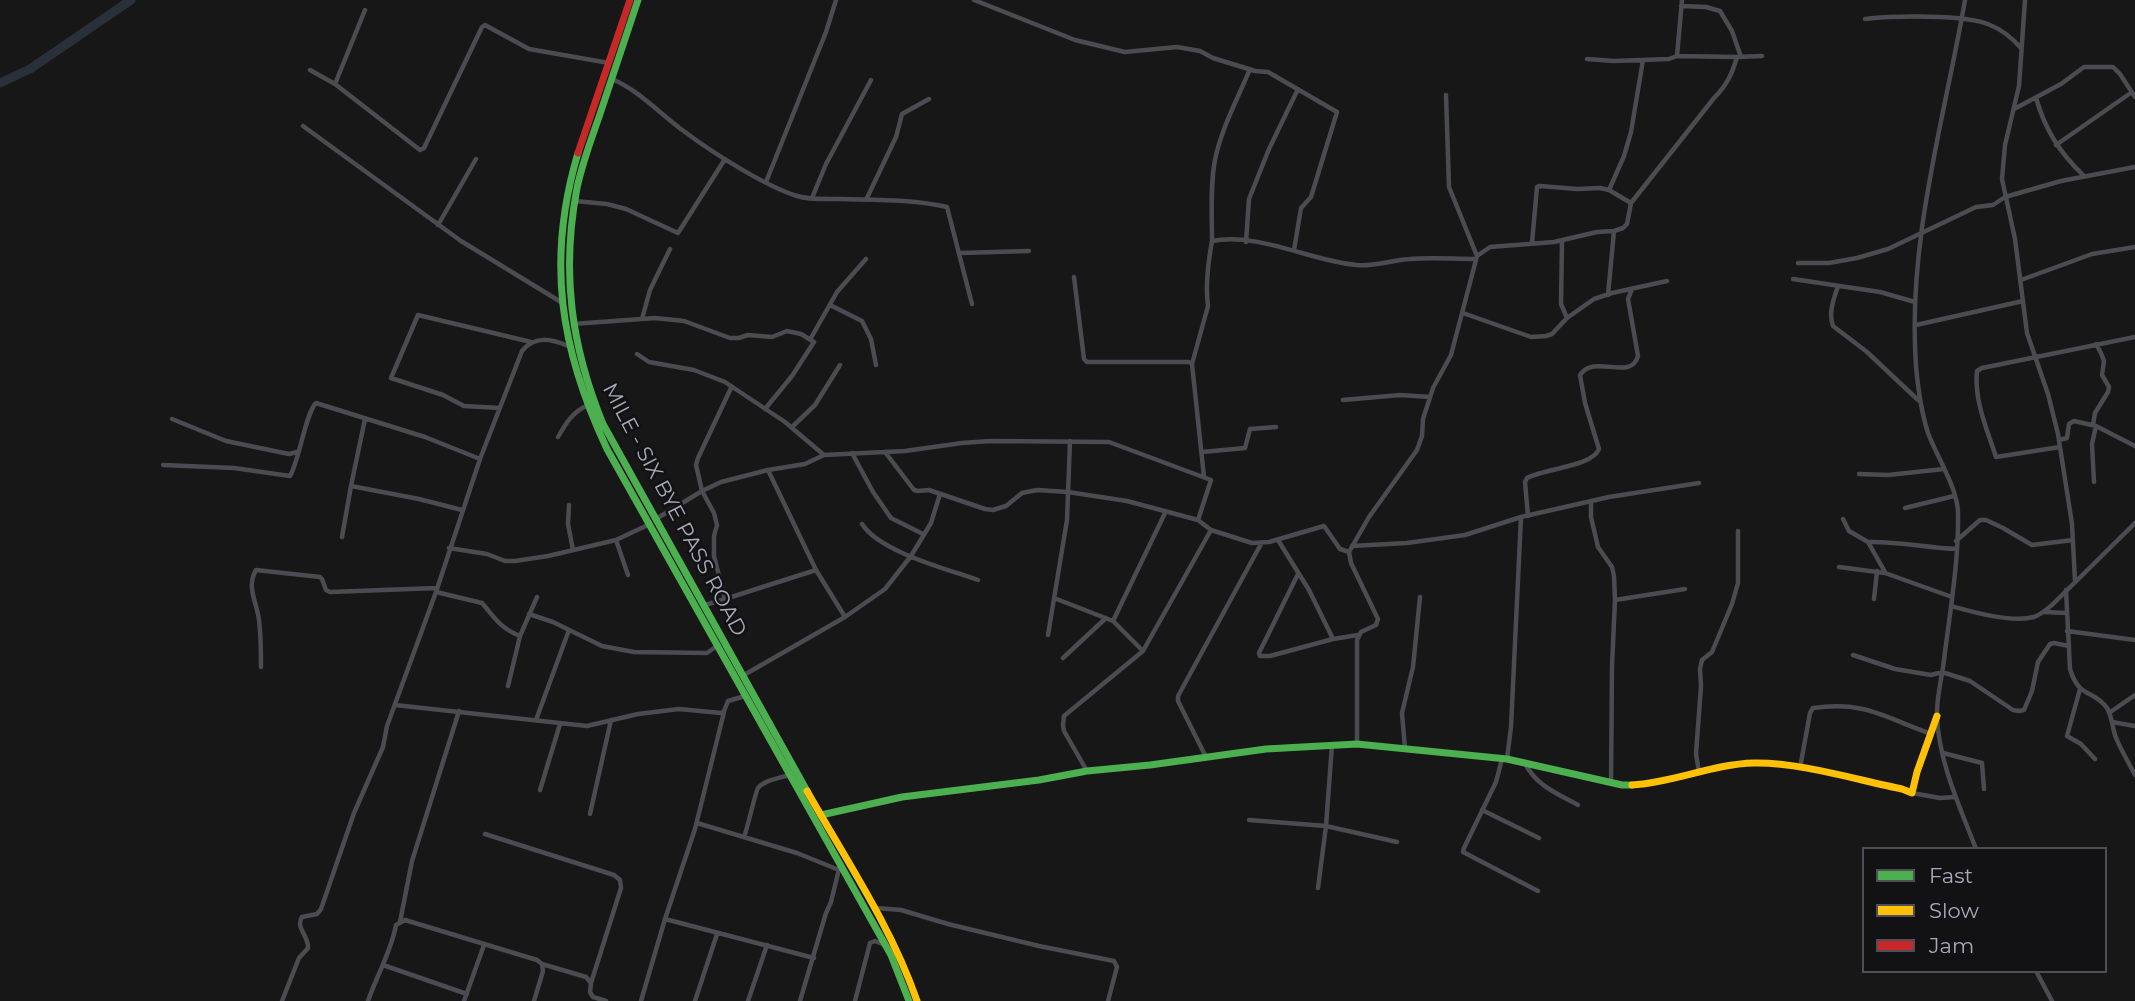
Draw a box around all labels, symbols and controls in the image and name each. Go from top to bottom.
street label: MILE - SIX BYE PASS ROAD [596,379,752,641]
legend [1862,847,2107,973]
text: Fast [1929,863,1973,888]
text: Slow [1929,898,1979,923]
text: Jam [1929,933,1974,958]

